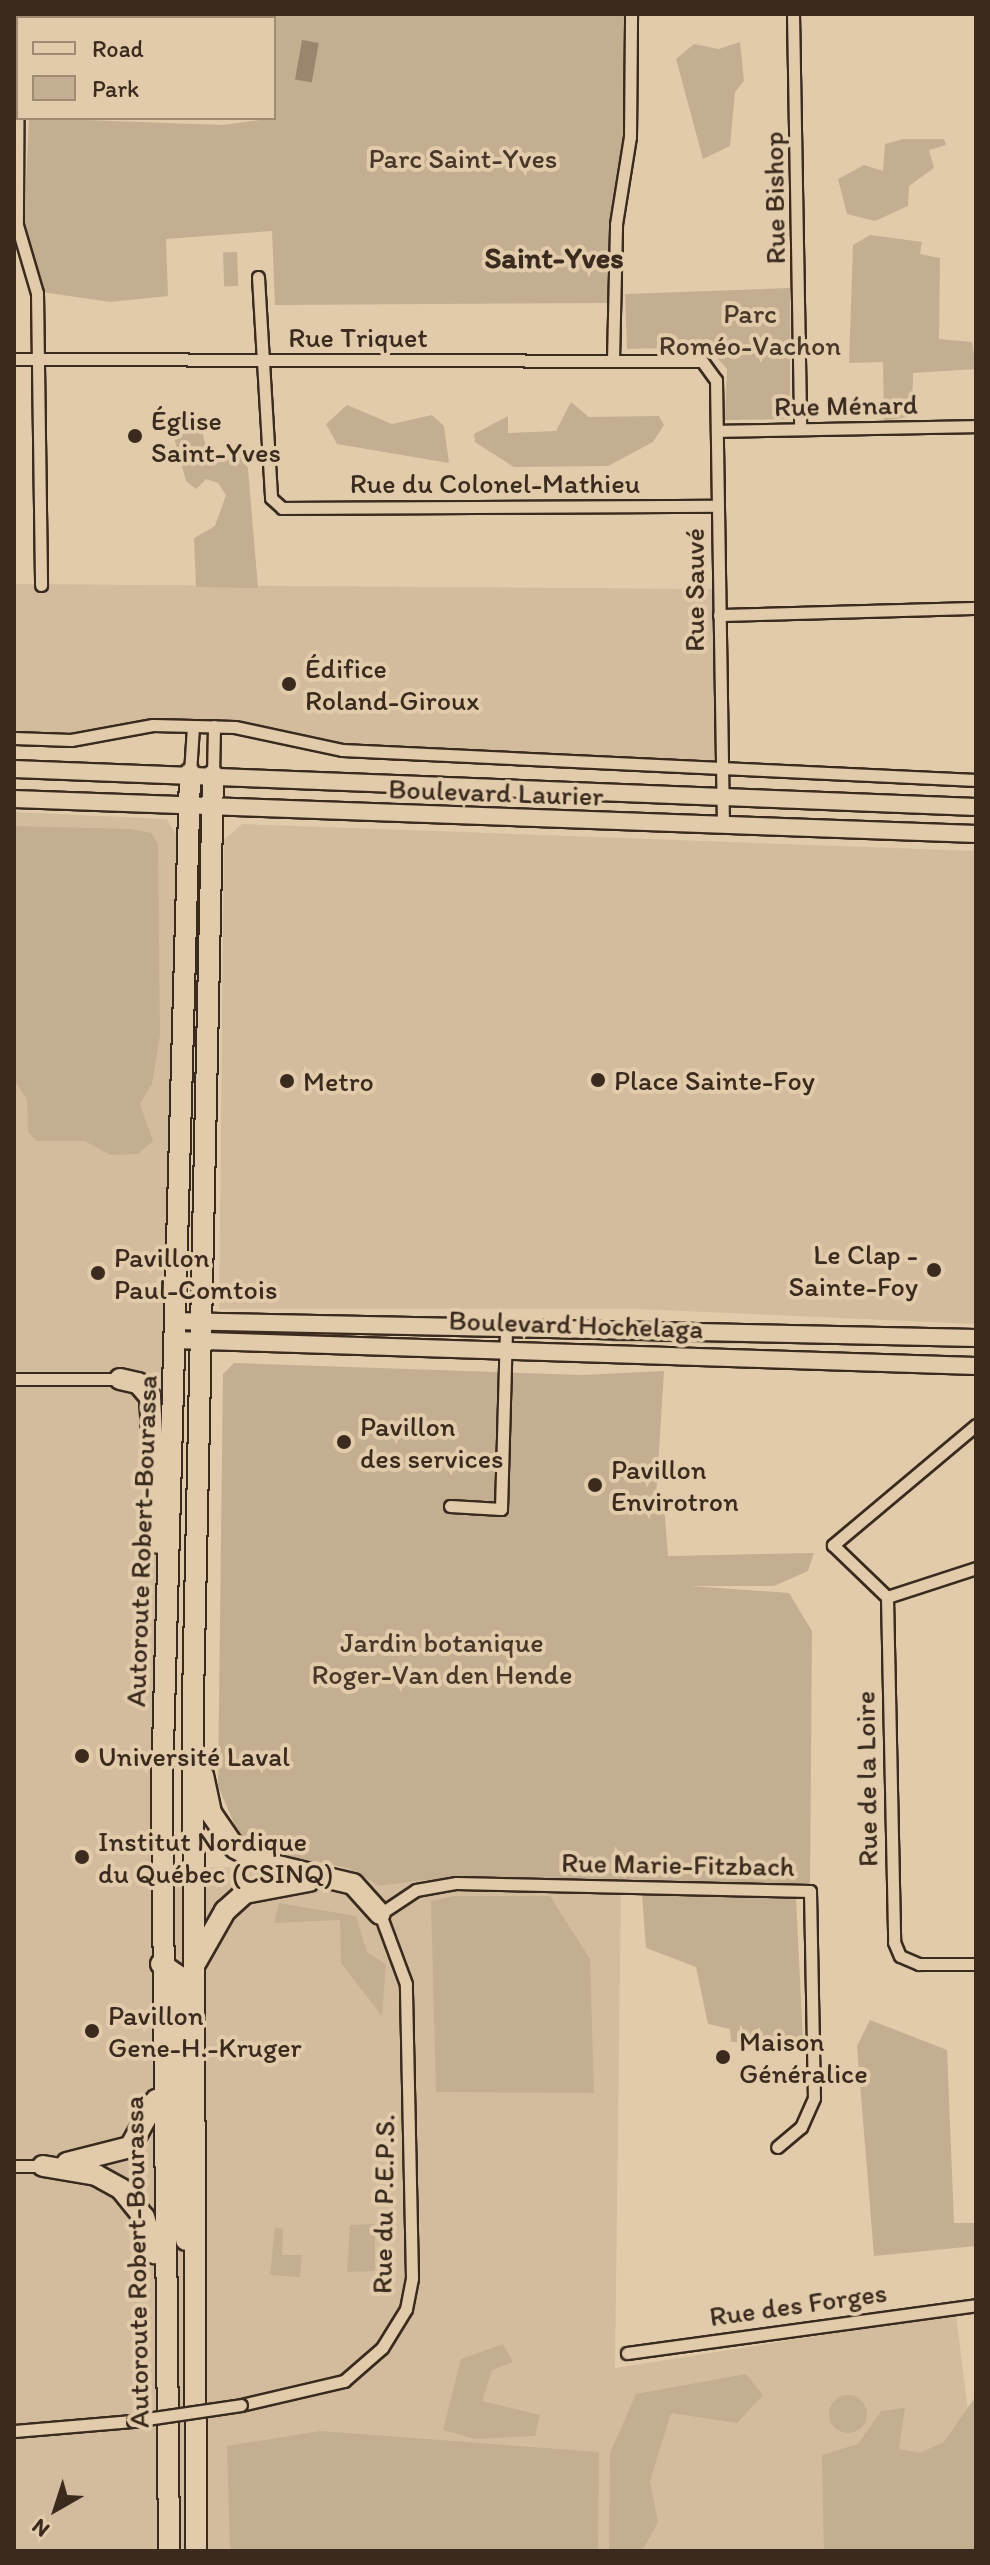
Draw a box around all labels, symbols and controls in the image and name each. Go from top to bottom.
legend [16,16,276,120]
text: Road [92,34,144,63]
text: Park [92,74,139,103]
street label: Rue Bishop [756,131,792,265]
park label: Parc Saint-Yves [368,141,558,175]
district label: Saint-Yves [484,240,624,276]
park label: Parc Roméo-Vachon [659,296,841,362]
street label: Rue Triquet [289,320,427,354]
street label: Rue Ménard [774,387,918,423]
place label: Église Saint-Yves [151,403,281,469]
marker: Église Saint-Yves [126,427,144,445]
street label: Rue du Colonel-Mathieu [351,466,639,500]
street label: Rue Sauvé [677,528,711,652]
place label: Édifice Roland-Giroux [305,651,480,717]
marker: Édifice Roland-Giroux [280,675,298,693]
street label: Boulevard Laurier [388,771,604,813]
place label: Place Sainte-Foy [614,1063,814,1097]
place label: Metro [303,1064,374,1098]
marker: Place Sainte-Foy [589,1071,607,1089]
marker: Metro [278,1072,296,1090]
place label: Le Clap - Sainte-Foy [788,1237,918,1303]
place label: Pavillon Paul-Comtois [114,1240,277,1306]
marker: Le Clap - Sainte-Foy [925,1261,943,1279]
marker: Pavillon Paul-Comtois [89,1264,107,1282]
street label: Boulevard Hochelaga [448,1303,704,1345]
street label: Autoroute Robert-Bourassa [118,1375,164,1707]
place label: Pavillon des services [360,1409,503,1475]
marker: Pavillon des services [335,1433,353,1451]
place label: Pavillon Envirotron [611,1452,739,1518]
marker: Pavillon Envirotron [586,1476,604,1494]
park label: Jardin botanique Roger-Van den Hende [312,1625,572,1691]
street label: Rue de la Loire [848,1691,884,1867]
place label: Université Laval [98,1739,290,1773]
marker: Université Laval [73,1747,91,1765]
place label: Institut Nordique du Québec (CSINQ) [98,1824,333,1890]
street label: Rue Marie-Fitzbach [561,1845,795,1883]
marker: Institut Nordique du Québec (CSINQ) [73,1848,91,1866]
place label: Pavillon Gene-H.-Kruger [108,1998,302,2064]
marker: Pavillon Gene-H.-Kruger [83,2022,101,2040]
place label: Maison Généralice [739,2024,868,2090]
marker: Maison Généralice [714,2048,732,2066]
street label: Autoroute Robert-Bourassa [116,2096,156,2428]
street label: Rue du P.E.P.S. [365,2114,401,2294]
street label: Rue des Forges [707,2275,889,2333]
north arrow [16,2469,96,2549]
text: N [26,2513,55,2543]

